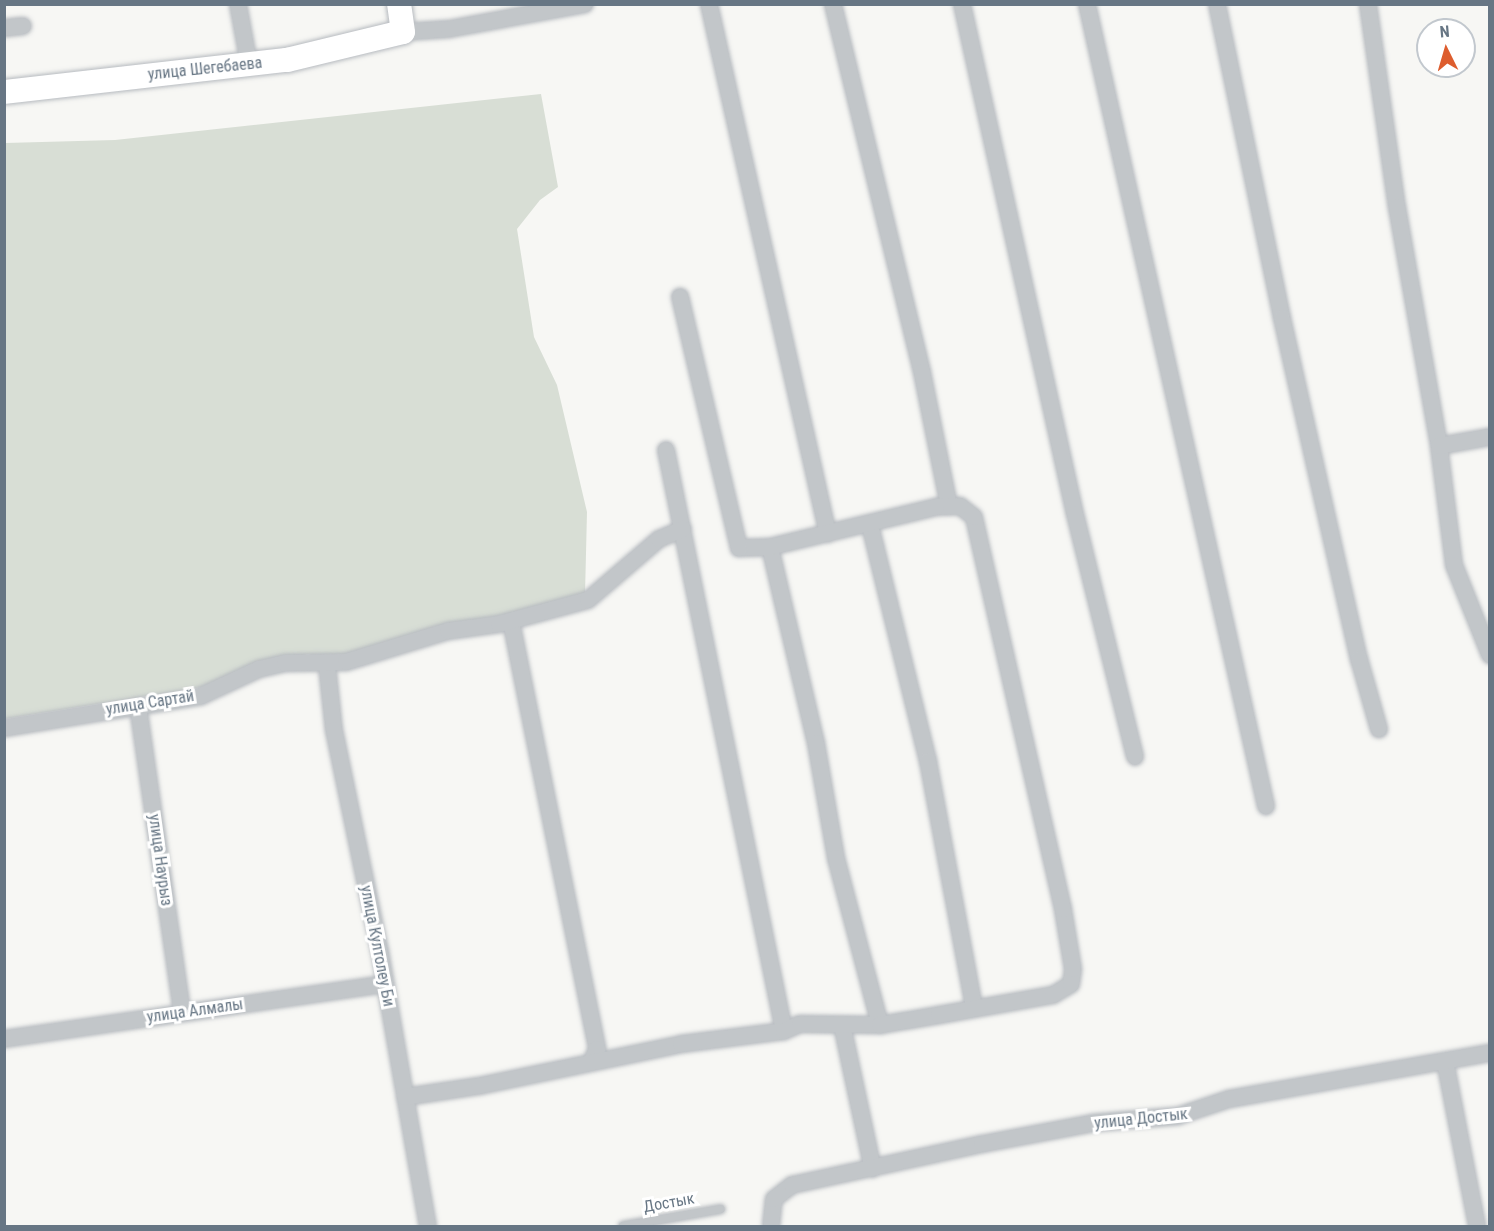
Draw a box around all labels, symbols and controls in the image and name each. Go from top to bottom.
north arrow [1416,18,1476,78]
text: N [1439,22,1450,41]
street label: улица Шегебаева [147,53,263,85]
street label: улица Сартай [105,687,195,719]
street label: улица Наурыз [144,813,176,907]
street label: улица Култолеу Би [356,884,398,1008]
street label: улица Алмалы [146,995,244,1027]
street label: улица Достык [1093,1105,1189,1133]
street label: Достык [642,1189,696,1217]

